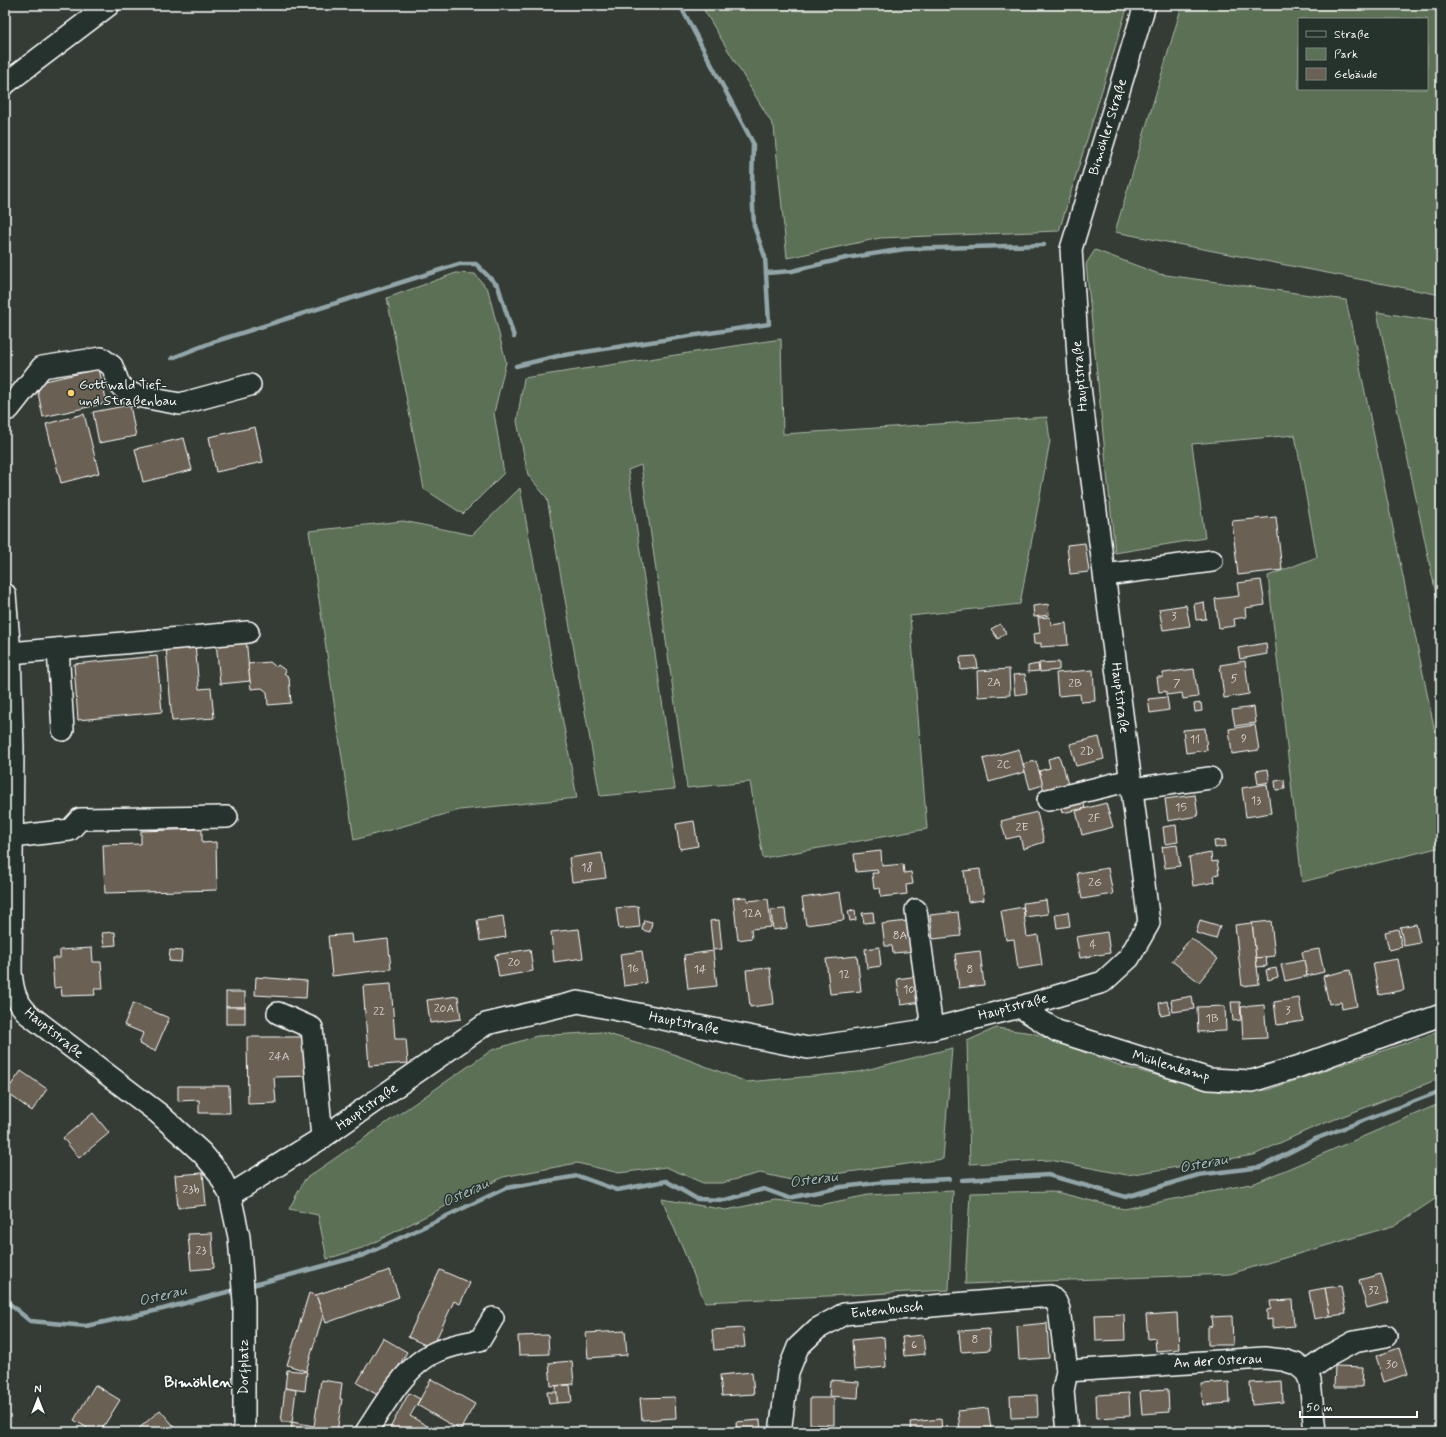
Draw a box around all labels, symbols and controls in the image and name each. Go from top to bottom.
legend [1298,18,1428,90]
text: Straße [1334,27,1369,43]
text: Park [1334,47,1358,63]
text: Gebäude [1334,67,1377,83]
street label: Bimöhler Straße [1085,76,1131,178]
street label: Hauptstraße [1068,340,1092,412]
place label: Gottwald Tief- und Straßenbau [79,376,177,410]
marker: Gottwald Tief- und Straßenbau [66,388,76,398]
house number: 3 [1171,609,1177,625]
street label: Hauptstraße [1107,662,1133,735]
house number: 5 [1230,671,1238,687]
house number: 2A [987,675,1001,691]
house number: 2B [1068,676,1082,692]
house number: 7 [1173,676,1181,692]
house number: 9 [1241,731,1247,747]
house number: 11 [1190,732,1200,748]
house number: 2D [1080,744,1094,760]
house number: 2C [997,757,1012,773]
house number: 13 [1251,793,1261,809]
house number: 15 [1175,800,1187,816]
house number: 2F [1088,811,1100,827]
house number: 2E [1016,820,1028,836]
house number: 18 [581,860,593,876]
house number: 2G [1088,875,1102,891]
house number: 12A [742,906,762,922]
house number: 8A [893,928,907,944]
house number: 4 [1090,937,1097,953]
house number: 20 [508,955,521,971]
house number: 16 [627,961,639,977]
house number: 14 [694,962,706,978]
house number: 8 [967,962,973,978]
house number: 12 [838,967,850,983]
house number: 10 [903,982,915,998]
street label: Hauptstraße [976,989,1050,1025]
house number: 20A [434,1001,454,1017]
house number: 3 [1285,1003,1291,1019]
street label: Hauptstraße [21,1004,87,1062]
house number: 22 [373,1004,385,1020]
street label: Hauptstraße [647,1007,721,1039]
house number: 1B [1206,1011,1219,1027]
street label: Mühlenkamp [1130,1046,1212,1086]
house number: 24A [268,1049,290,1065]
street label: Hauptstraße [333,1079,401,1135]
water label: Osterau [1178,1149,1230,1179]
water label: Osterau [788,1167,840,1193]
water label: Osterau [439,1174,493,1212]
house number: 23b [183,1182,200,1198]
house number: 23 [196,1243,206,1259]
water label: Osterau [137,1280,189,1312]
house number: 32 [1368,1283,1380,1299]
street label: Entenbusch [850,1297,924,1323]
house number: 8 [972,1332,978,1348]
house number: 6 [911,1337,917,1353]
street label: Dorfplatz [235,1339,253,1395]
street label: An der Osterau [1173,1350,1263,1372]
house number: 30 [1386,1357,1398,1373]
district label: Bimöhlen [164,1372,233,1393]
north arrow [18,1379,58,1419]
text: N [34,1383,42,1397]
scale bar [1300,1393,1417,1419]
text: 50 m [1306,1400,1333,1416]

